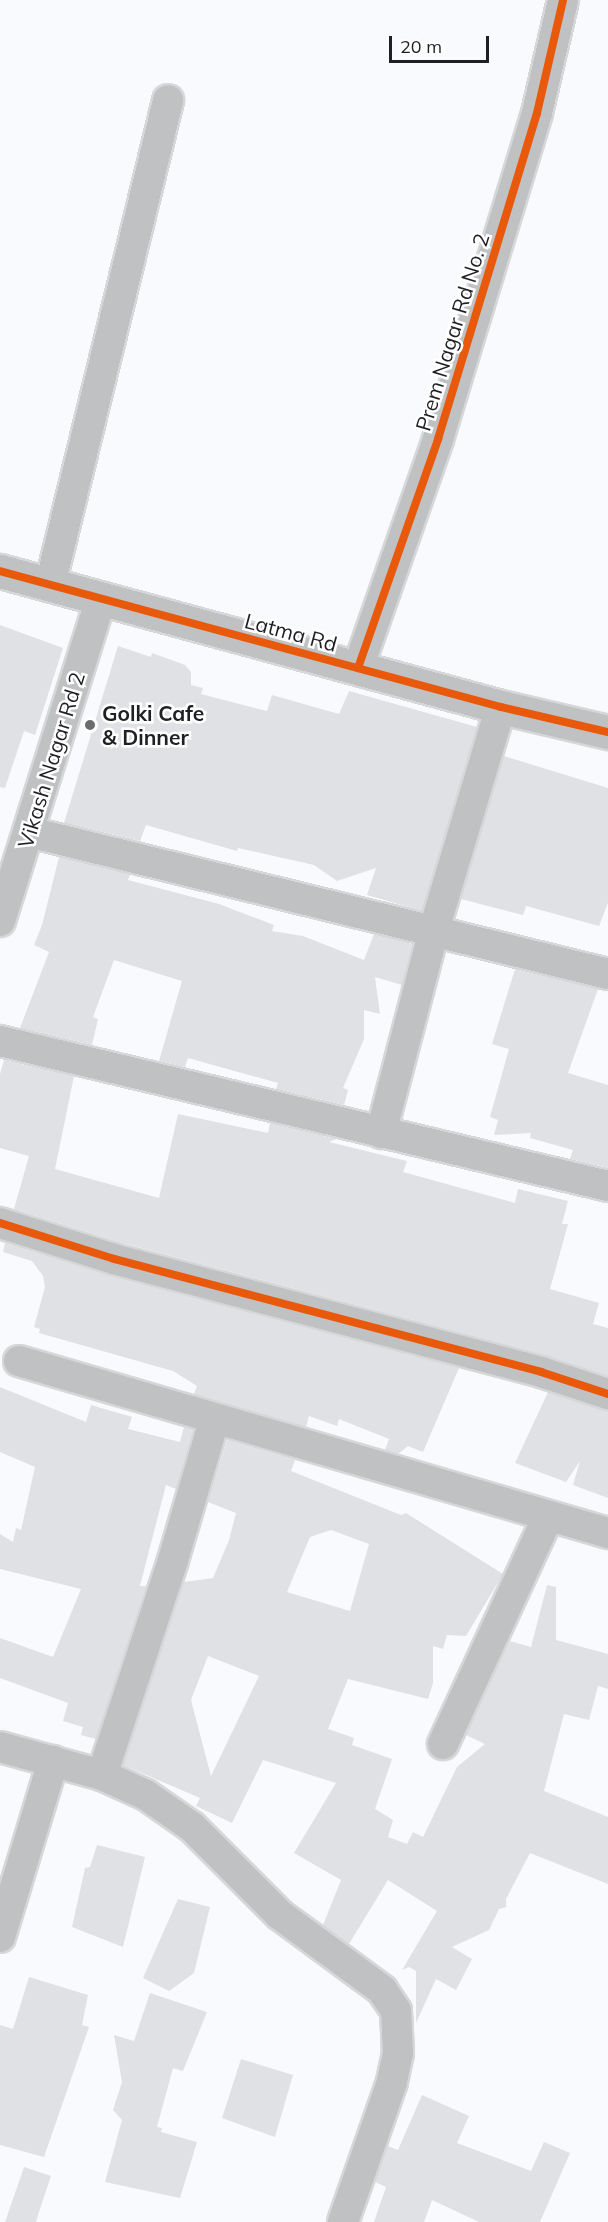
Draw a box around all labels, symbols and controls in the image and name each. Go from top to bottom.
scale bar [392,24,492,62]
text: 20 m [400,35,442,58]
street label: Prem Nagar Rd No. 2 [410,230,494,434]
street label: Latma Rd [242,608,340,656]
street label: Vikash Nagar Rd 2 [12,669,90,851]
place label: Golki Cafe & Dinner [102,700,204,750]
marker: Golki Cafe & Dinner [83,718,97,732]

